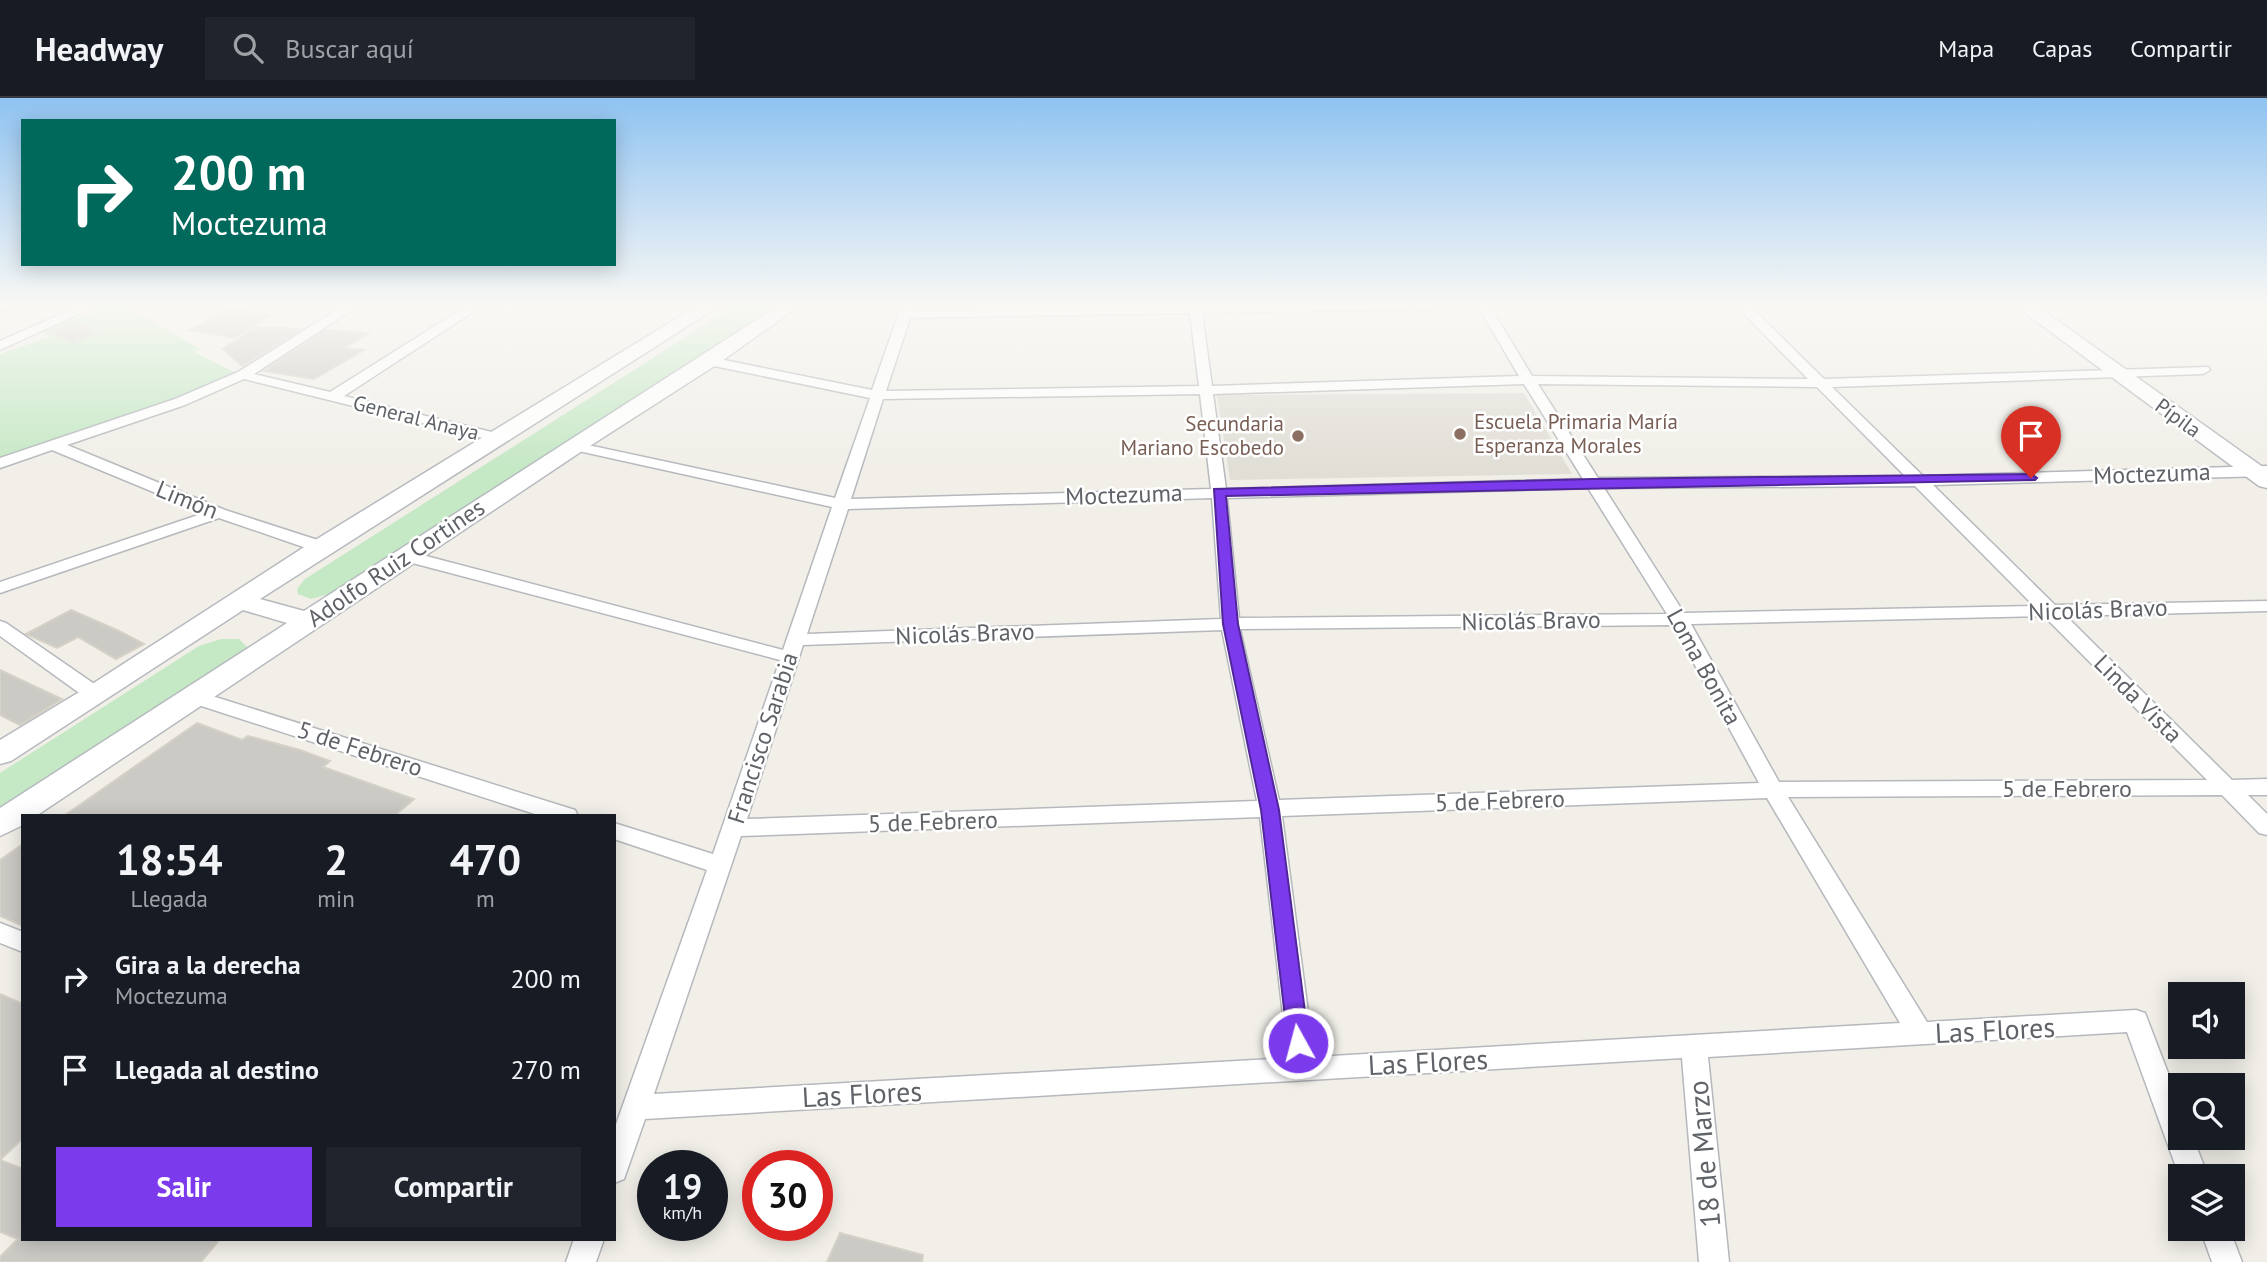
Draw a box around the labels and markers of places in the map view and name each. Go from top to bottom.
pin [2001,406,2061,478]
place label: Escuela Primaria María Esperanza Morales [1474,408,1678,459]
place label: Secundaria Mariano Escobedo [1121,410,1284,461]
marker: Escuela Primaria María Esperanza Morales [1452,426,1468,442]
marker: Secundaria Mariano Escobedo [1290,428,1306,444]

